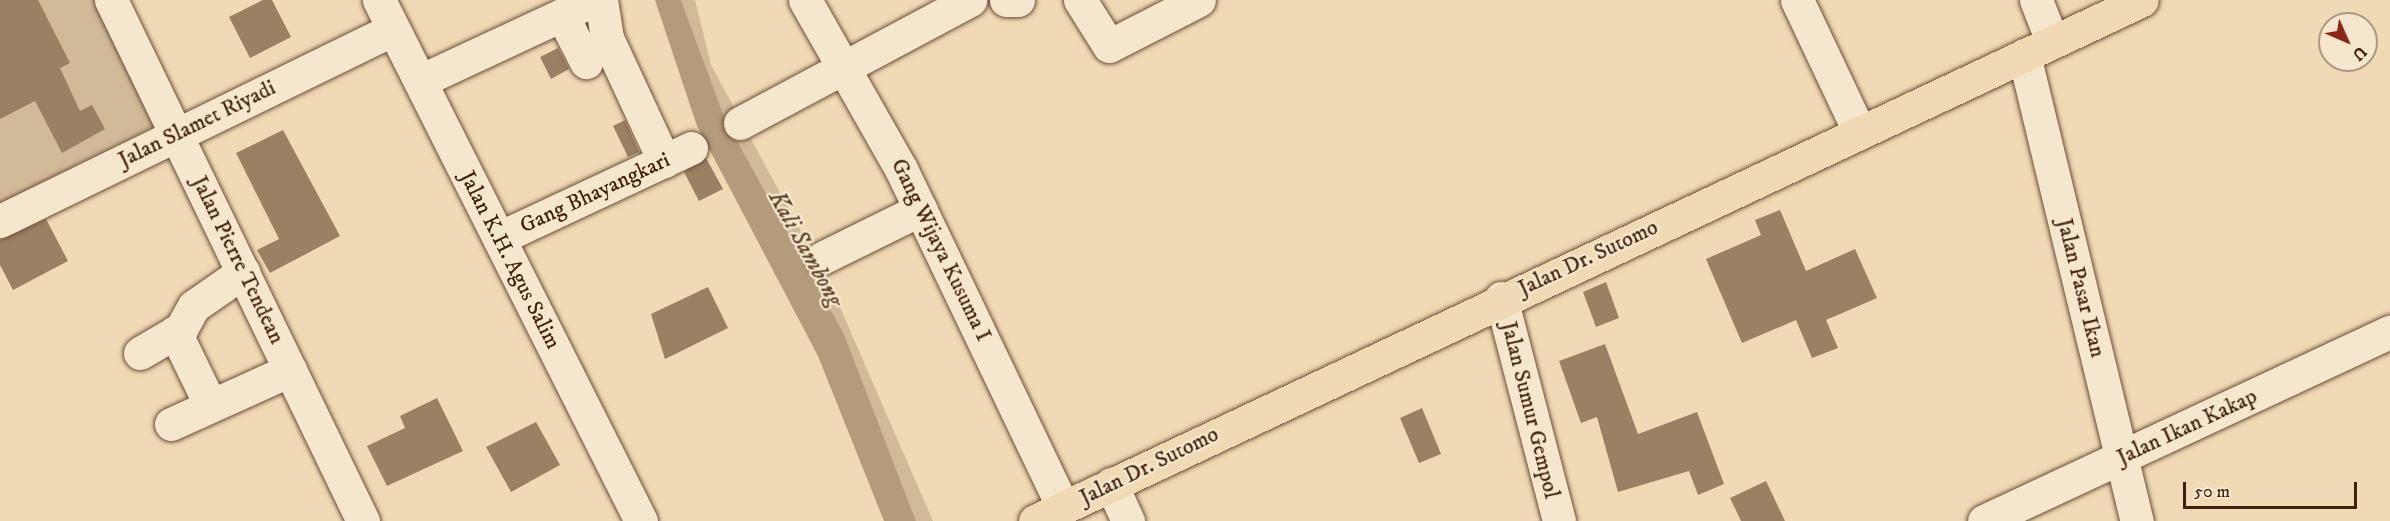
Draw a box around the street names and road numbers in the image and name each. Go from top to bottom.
street label: Jalan Slamet Riyadi [114,75,280,173]
street label: Gang Bhayangkari [516,147,674,239]
street label: Gang Wijaya Kusuma I [885,154,997,346]
street label: Jalan K.H. Agus Salim [454,167,566,353]
street label: Jalan Pierre Tendean [186,172,290,348]
street label: Jalan Dr. Sutomo [1514,214,1662,302]
street label: Jalan Pasar Ikan [2051,216,2111,360]
street label: Jalan Sumur Gempol [1495,319,1565,501]
street label: Jalan Ikan Kakap [2113,383,2261,471]
street label: Jalan Dr. Sutomo [1075,421,1223,511]

